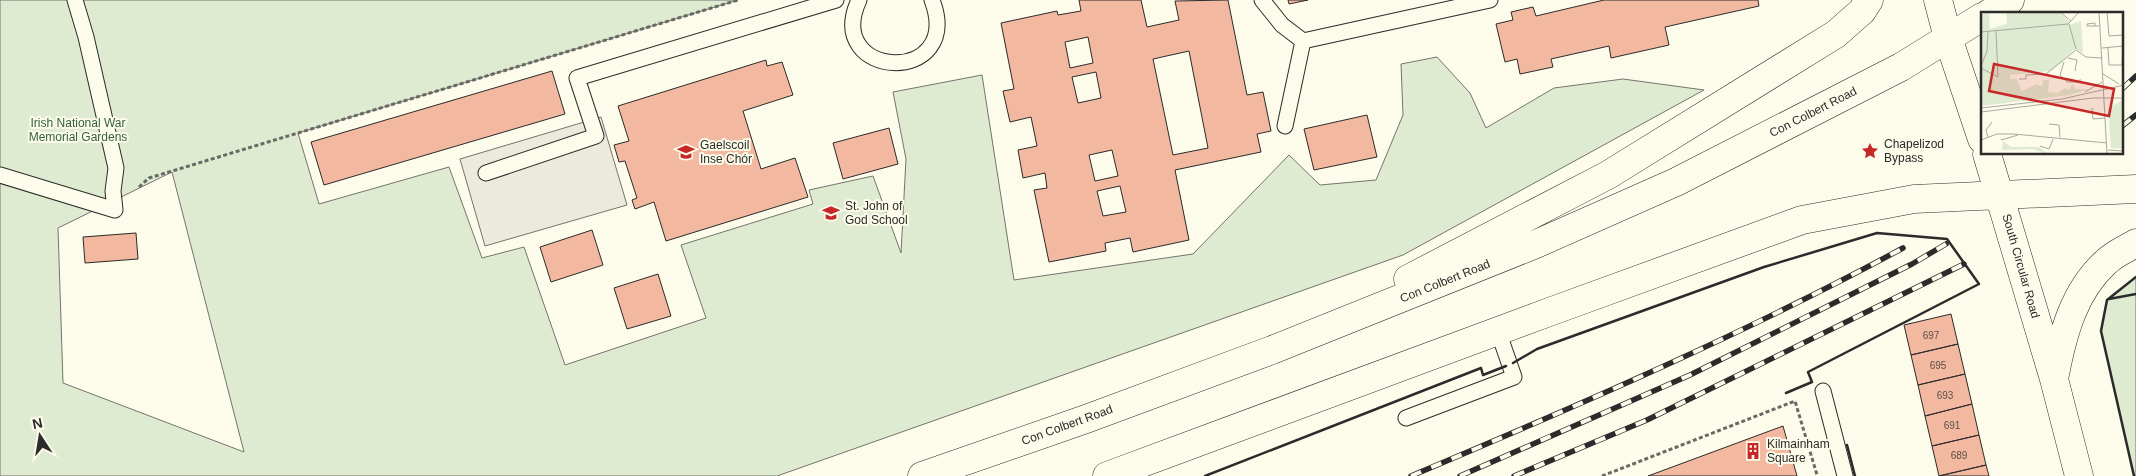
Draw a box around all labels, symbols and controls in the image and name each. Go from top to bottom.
inset map [1981,12,2124,155]
street label: Con Colbert Road [1767,84,1859,140]
park label: Irish National War Memorial Gardens [29,116,127,144]
place label: Chapelizod Bypass [1884,137,1944,165]
place label: Gaelscoil Inse Chór [700,138,752,166]
place icon: Chapelizod Bypass [1860,141,1880,161]
school or university icon: Gaelscoil Inse Chór [676,142,696,162]
place label: St. John of God School [845,199,908,227]
school or university icon: St. John of God School [821,203,841,223]
street label: South Circular Road [1999,212,2043,320]
street label: Con Colbert Road [1398,257,1492,305]
house number: 697 [1923,330,1940,341]
house number: 695 [1930,360,1947,371]
house number: 693 [1937,390,1954,401]
street label: Con Colbert Road [1019,402,1115,448]
north arrow [15,411,65,461]
text: N [31,414,44,432]
house number: 691 [1944,420,1961,431]
place label: Kilmainham Square [1767,437,1830,465]
building icon: Kilmainham Square [1743,441,1763,461]
house number: 689 [1951,450,1968,461]

